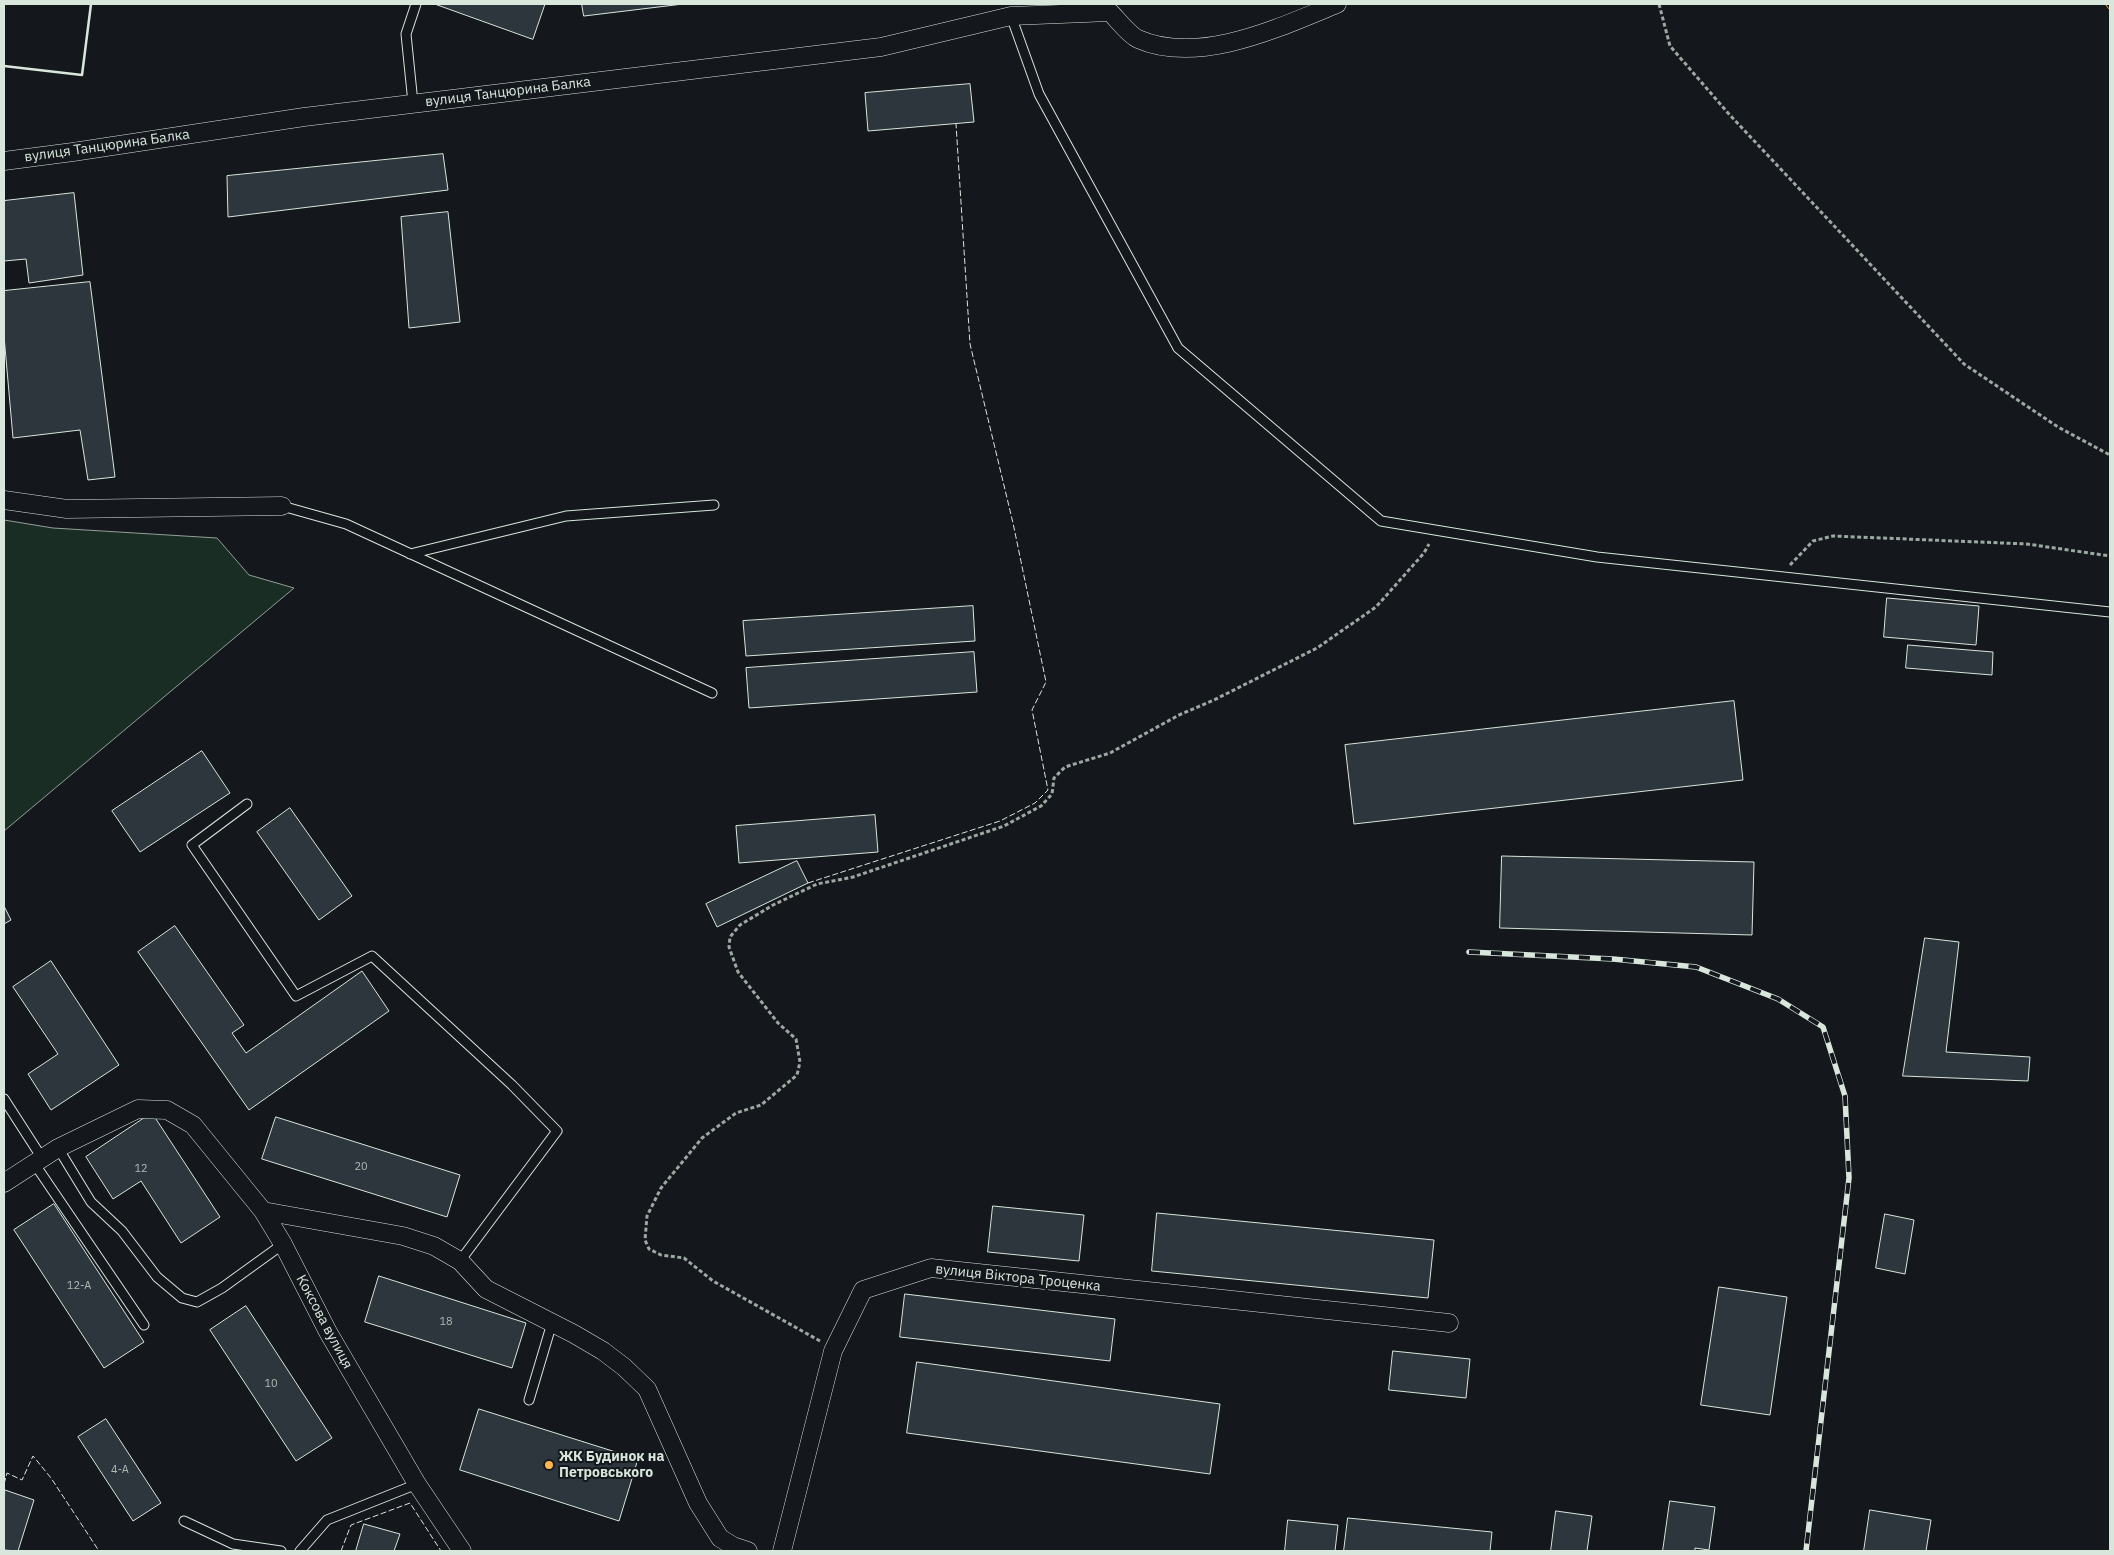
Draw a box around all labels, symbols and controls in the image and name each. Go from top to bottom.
street label: вулиця Танцюрина Балка [424,74,592,110]
street label: вулиця Танцюрина Балка [23,126,191,166]
house number: 20 [354,1160,368,1174]
house number: 12 [134,1162,148,1176]
street label: вулиця Віктора Троценка [935,1261,1101,1295]
street label: Коксова вулиця [292,1272,356,1372]
house number: 12-А [67,1279,91,1293]
house number: 18 [439,1315,453,1329]
house number: 10 [264,1377,278,1391]
place label: ЖК Будинок на Петровського [559,1449,664,1481]
marker: ЖК Будинок на Петровського [543,1459,555,1471]
house number: 4-А [111,1463,129,1477]

